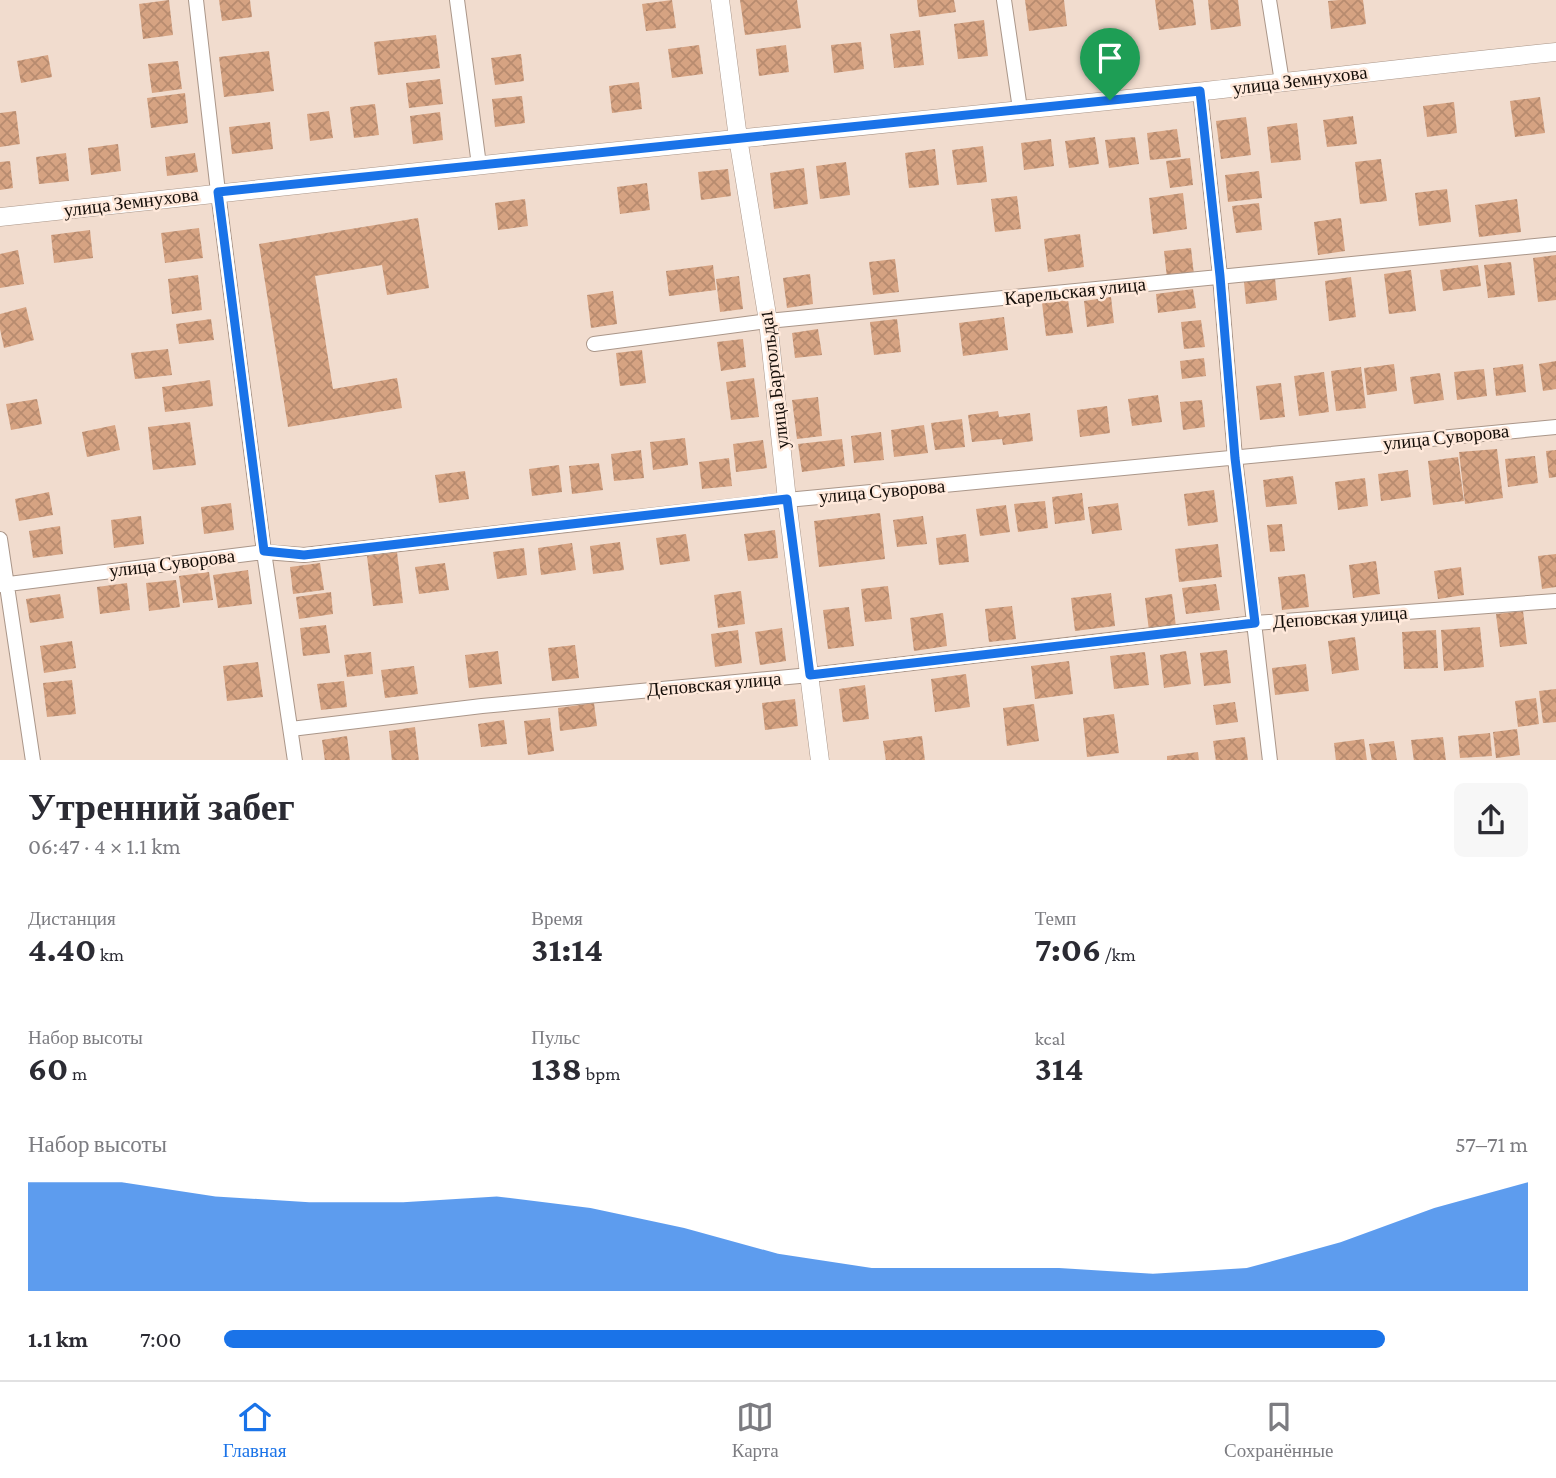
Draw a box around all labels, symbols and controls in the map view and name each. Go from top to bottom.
pin [1080,28,1140,100]
icon: arrive [1091,39,1129,77]
street label: улица Земнухова [1231,61,1369,99]
street label: улица Земнухова [62,183,200,221]
street label: Карельская улица [1003,273,1147,309]
street label: улица Бартольда1 [755,310,793,450]
street label: улица Суворова [1382,420,1511,454]
street label: улица Суворова [818,475,947,507]
street label: улица Суворова [108,545,237,581]
street label: Деповская улица [1272,602,1409,632]
street label: Деповская улица [646,668,783,700]
button: share [1454,783,1528,857]
text: Утренний забег [28,786,295,828]
text: 06:47 · 4 × 1.1 km [28,833,181,859]
text: Дистанция [28,908,116,929]
text: Время [531,908,583,929]
text: Темп [1035,908,1076,929]
text: 4.40 [28,930,96,969]
text: 31:14 [531,930,603,969]
text: 7:06 [1035,930,1101,969]
text: km [96,944,124,965]
text: /km [1101,944,1136,965]
text: Набор высоты [28,1027,143,1048]
text: Пульс [531,1027,580,1048]
text: kcal [1035,1028,1065,1049]
text: 60 [28,1049,68,1088]
text: 138 [531,1049,582,1088]
text: 314 [1035,1049,1084,1088]
text: m [68,1063,87,1084]
text: bpm [582,1063,620,1084]
text: Набор высоты [28,1131,167,1157]
text: 57–71 m [1455,1131,1528,1157]
text: 1.1 km [28,1326,88,1352]
text: 7:00 [140,1326,182,1352]
tab: Главная [223,1398,286,1462]
tab: Карта [732,1398,779,1462]
tab: Сохранённые [1224,1398,1333,1462]

